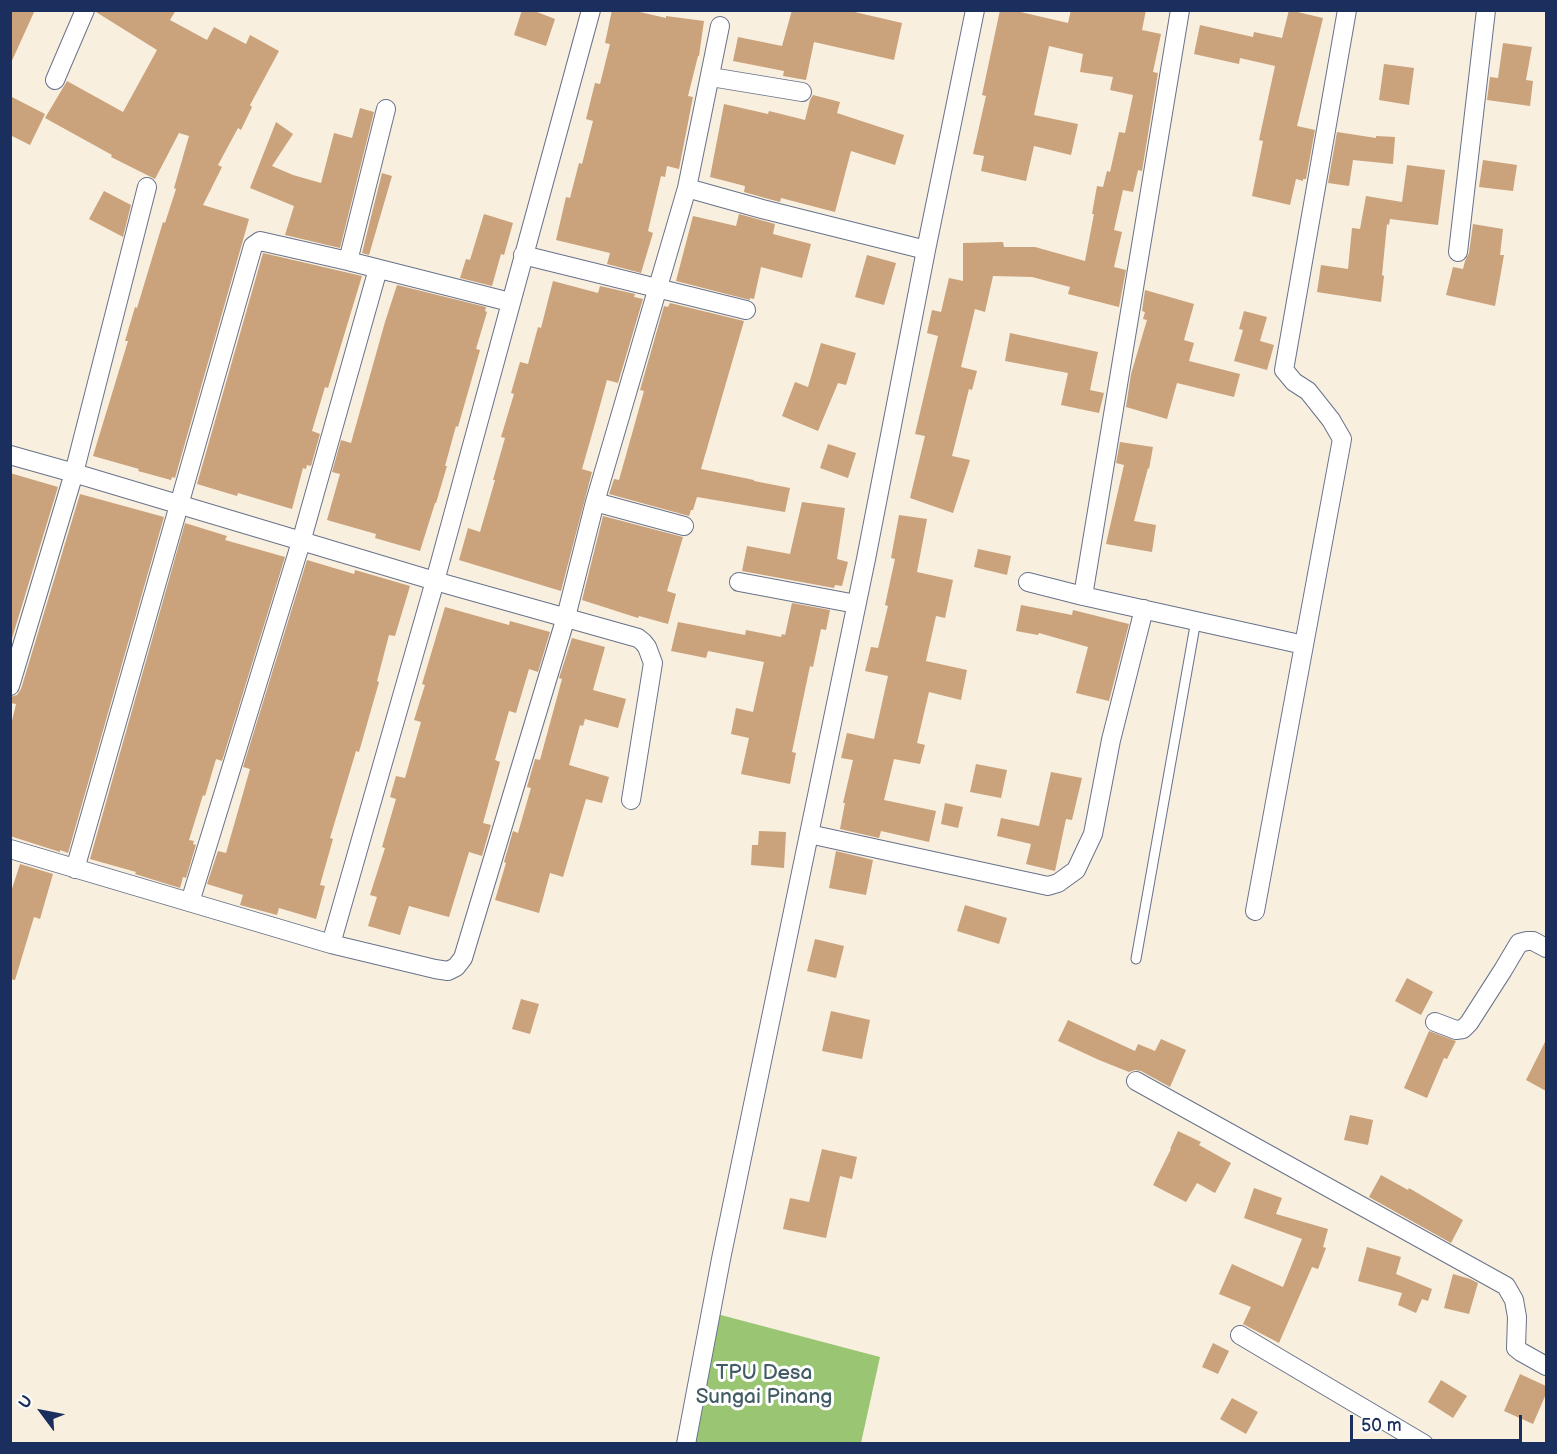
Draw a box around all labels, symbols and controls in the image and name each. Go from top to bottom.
park label: TPU Desa Sungai Pinang [696,1361,832,1411]
north arrow [12,1382,72,1442]
text: U [15,1392,37,1412]
scale bar [1353,1403,1526,1441]
text: 50 m [1361,1415,1402,1436]

